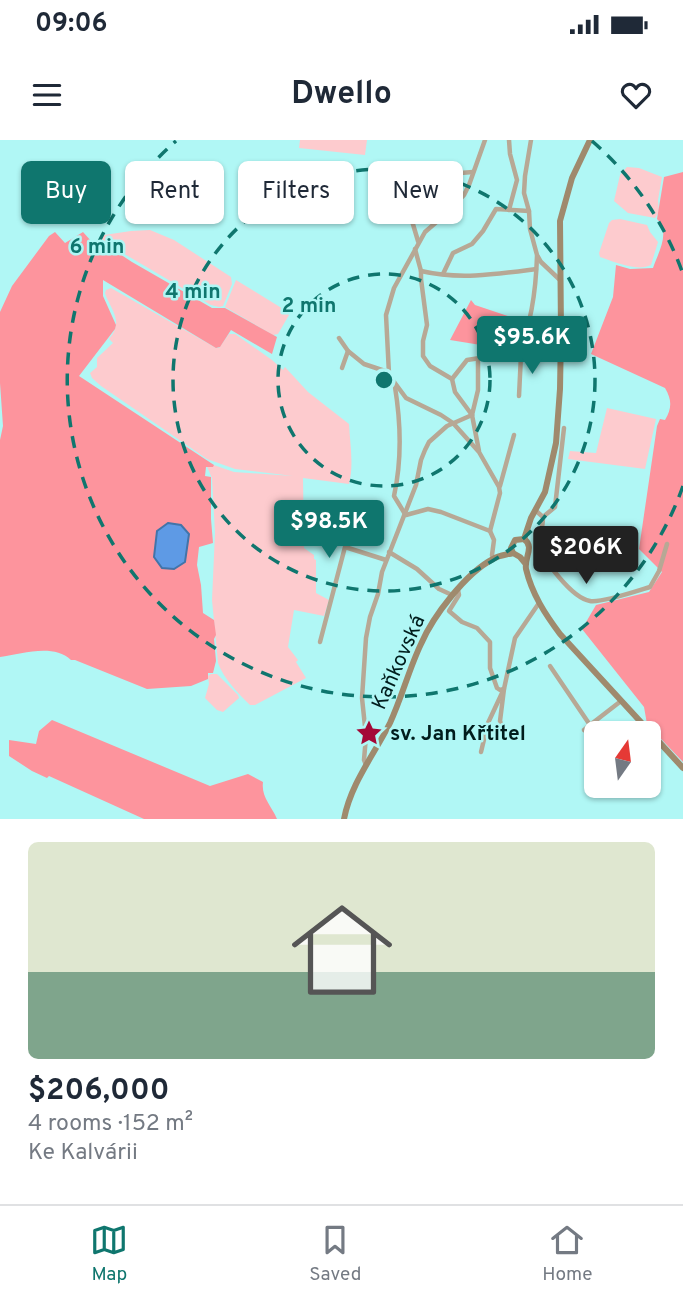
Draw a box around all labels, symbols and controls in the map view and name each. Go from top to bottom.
text: 09:06 [35,8,107,41]
text: Dwello [291,75,392,115]
icon: menu [28,76,66,114]
icon: heart [617,76,655,114]
chip: Buy [21,161,111,224]
chip: Rent [125,161,224,224]
chip: Filters [238,161,354,224]
chip: New [368,161,463,224]
text: 6 min [70,234,124,261]
text: 4 min [165,279,221,306]
text: 2 min [282,293,336,320]
pin: $95.6K [475,316,589,376]
text: $95.6K [493,324,571,353]
centre of rings [372,368,396,392]
pin: $98.5K [272,500,386,560]
text: $98.5K [290,508,368,537]
pin: $206K [537,526,635,586]
text: $206K [549,534,623,563]
street label: Kaňkovská [366,611,432,714]
place icon: sv. Jan Křtitel [354,718,384,748]
place label: sv. Jan Křtitel [390,721,526,748]
north arrow [584,721,662,798]
map controls [584,721,661,798]
icon: home [279,887,405,1013]
text: $206,000 [28,1073,169,1110]
text: 4 rooms · 152 m² [28,1110,193,1139]
text: Ke Kalvárii [28,1139,138,1168]
tab: Map [90,1221,128,1287]
tab: Saved [309,1221,361,1287]
tab: Home [542,1221,593,1287]

